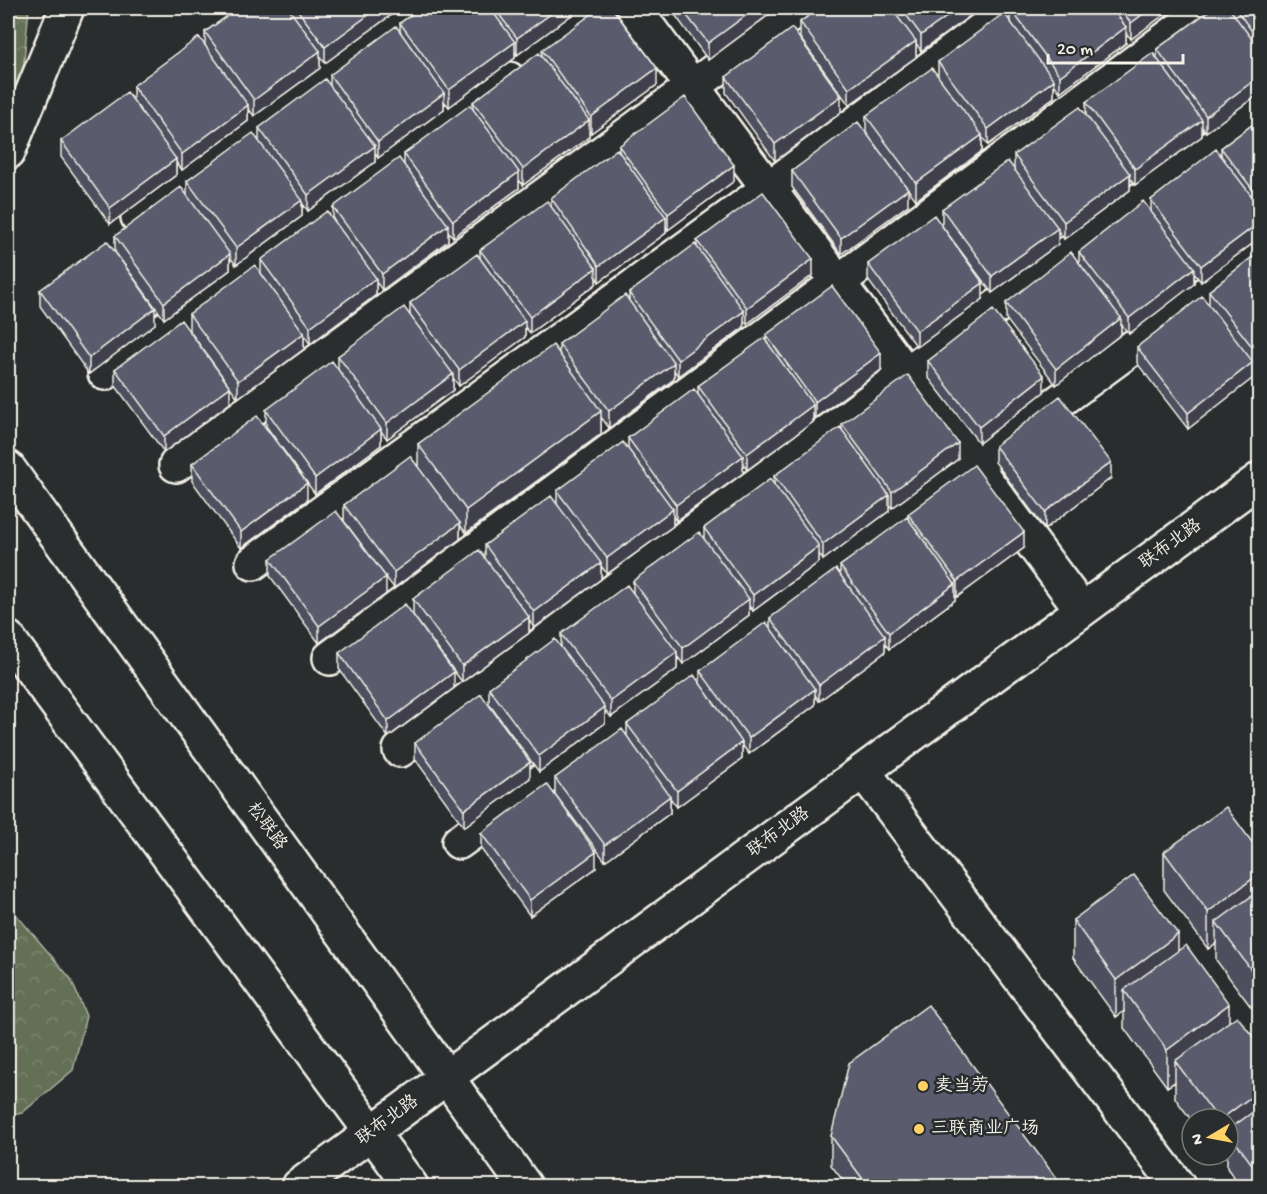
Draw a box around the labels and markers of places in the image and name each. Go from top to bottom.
place label: 麦当劳 [935,1075,989,1097]
marker: 麦当劳 [916,1079,930,1093]
place label: 三联商业广场 [931,1118,1039,1140]
marker: 三联商业广场 [912,1122,926,1136]

